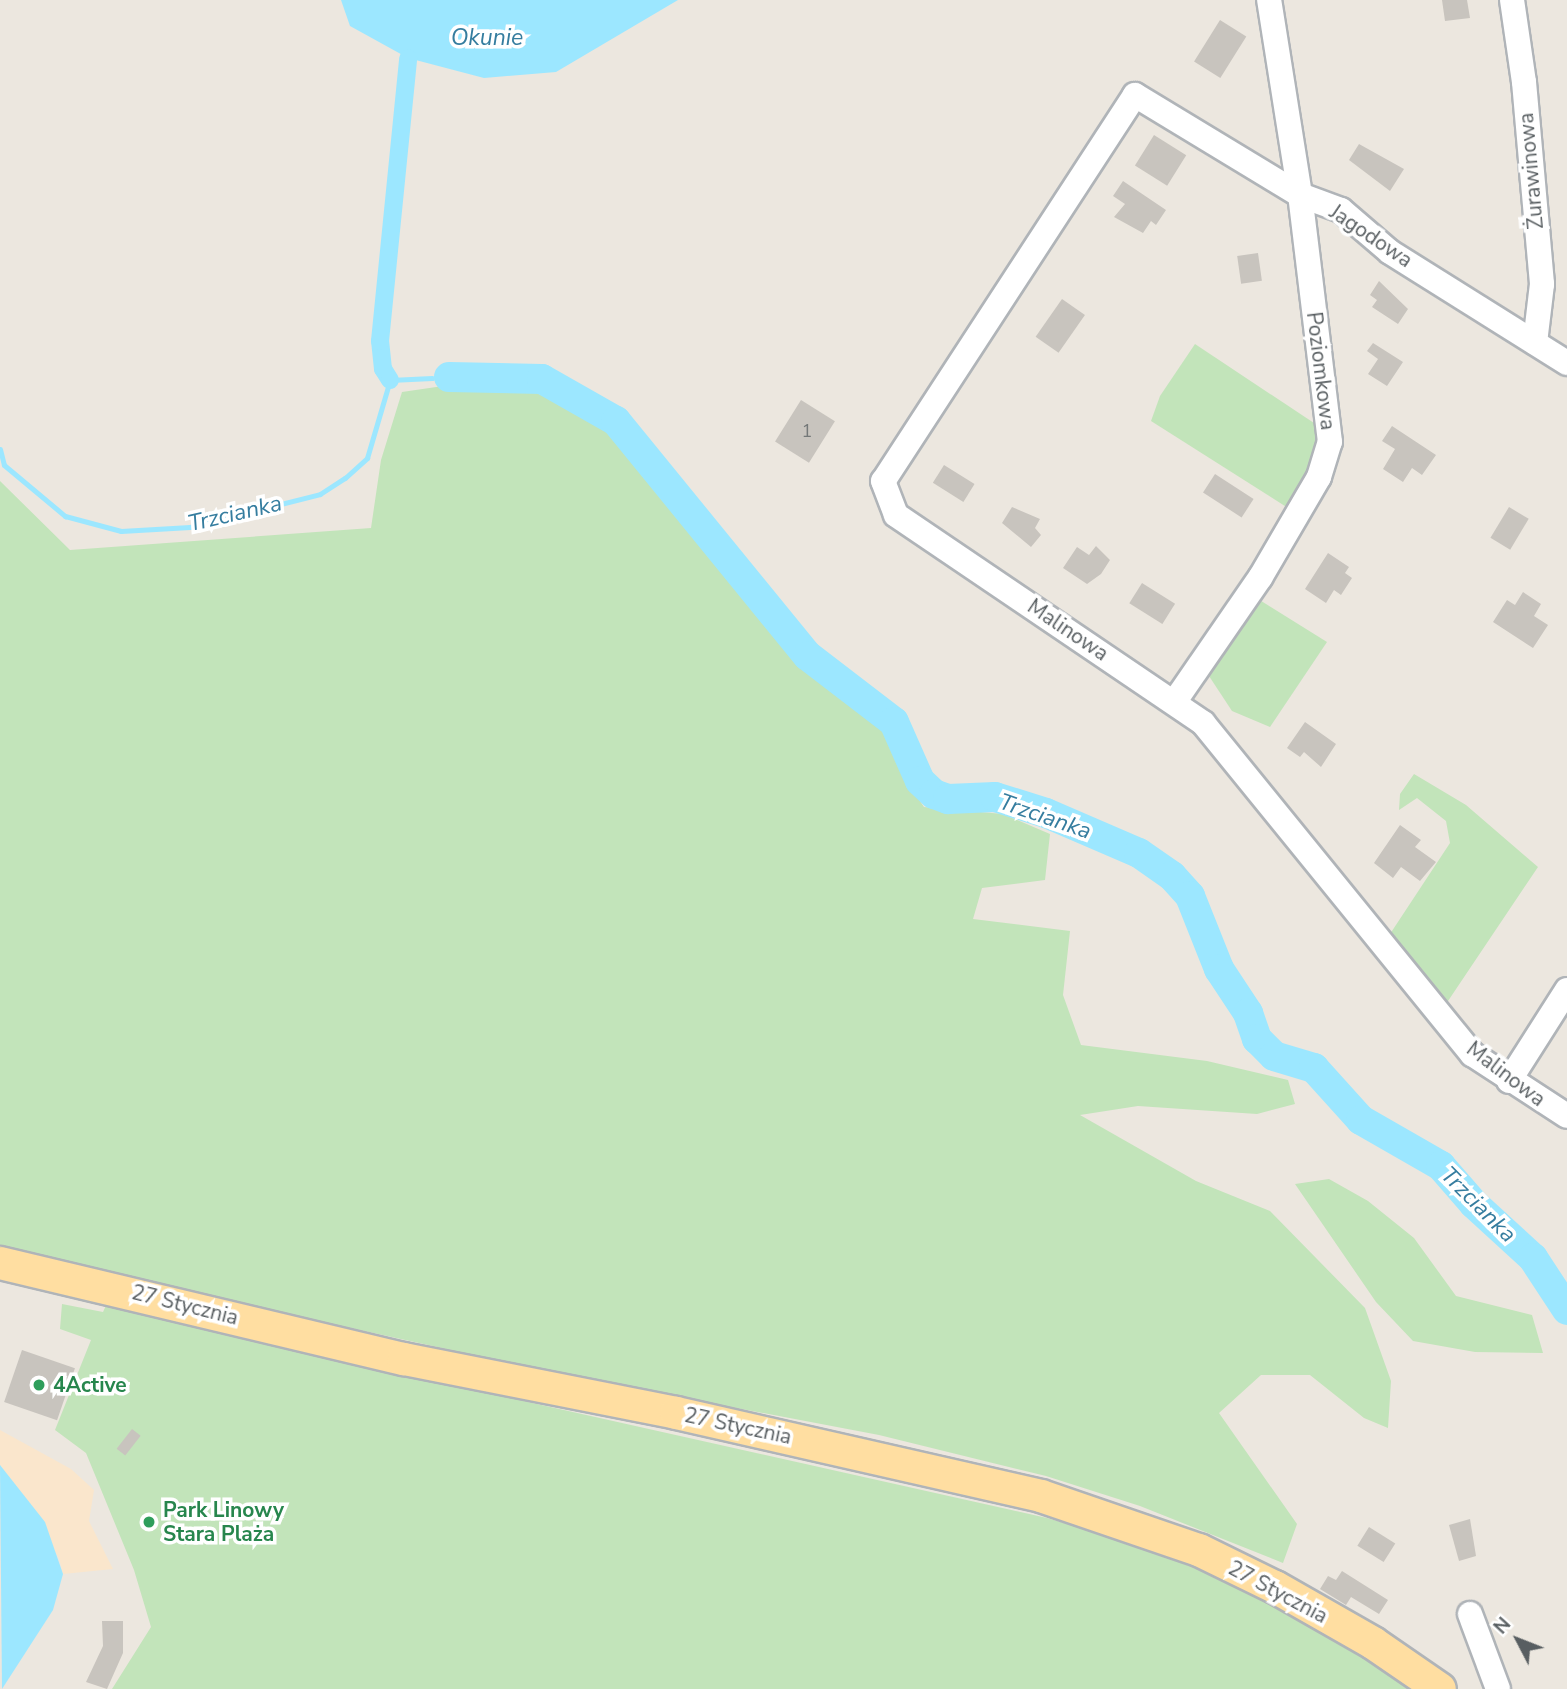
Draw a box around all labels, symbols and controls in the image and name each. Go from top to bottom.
water label: Okunie [451,24,523,52]
street label: Żurawinowa [1513,112,1549,230]
street label: Jagodowa [1325,199,1417,273]
street label: Poziomkowa [1301,310,1341,432]
house number: 1 [802,420,812,442]
water label: Trzcianka [185,490,285,538]
street label: Malinowa [1023,594,1113,666]
water label: Trzcianka [995,788,1095,846]
street label: Malinowa [1462,1036,1550,1112]
water label: Trzcianka [1434,1161,1522,1249]
street label: 27 Stycznia [129,1280,241,1330]
place label: 4Active [53,1372,127,1398]
marker: 4Active [31,1377,47,1393]
street label: 27 Stycznia [682,1402,794,1450]
place label: Park Linowy Stara Plaża [163,1497,284,1547]
marker: Park Linowy Stara Plaża [141,1514,157,1530]
street label: 27 Stycznia [1224,1555,1332,1629]
north arrow [1483,1605,1553,1675]
text: N [1488,1612,1517,1640]

